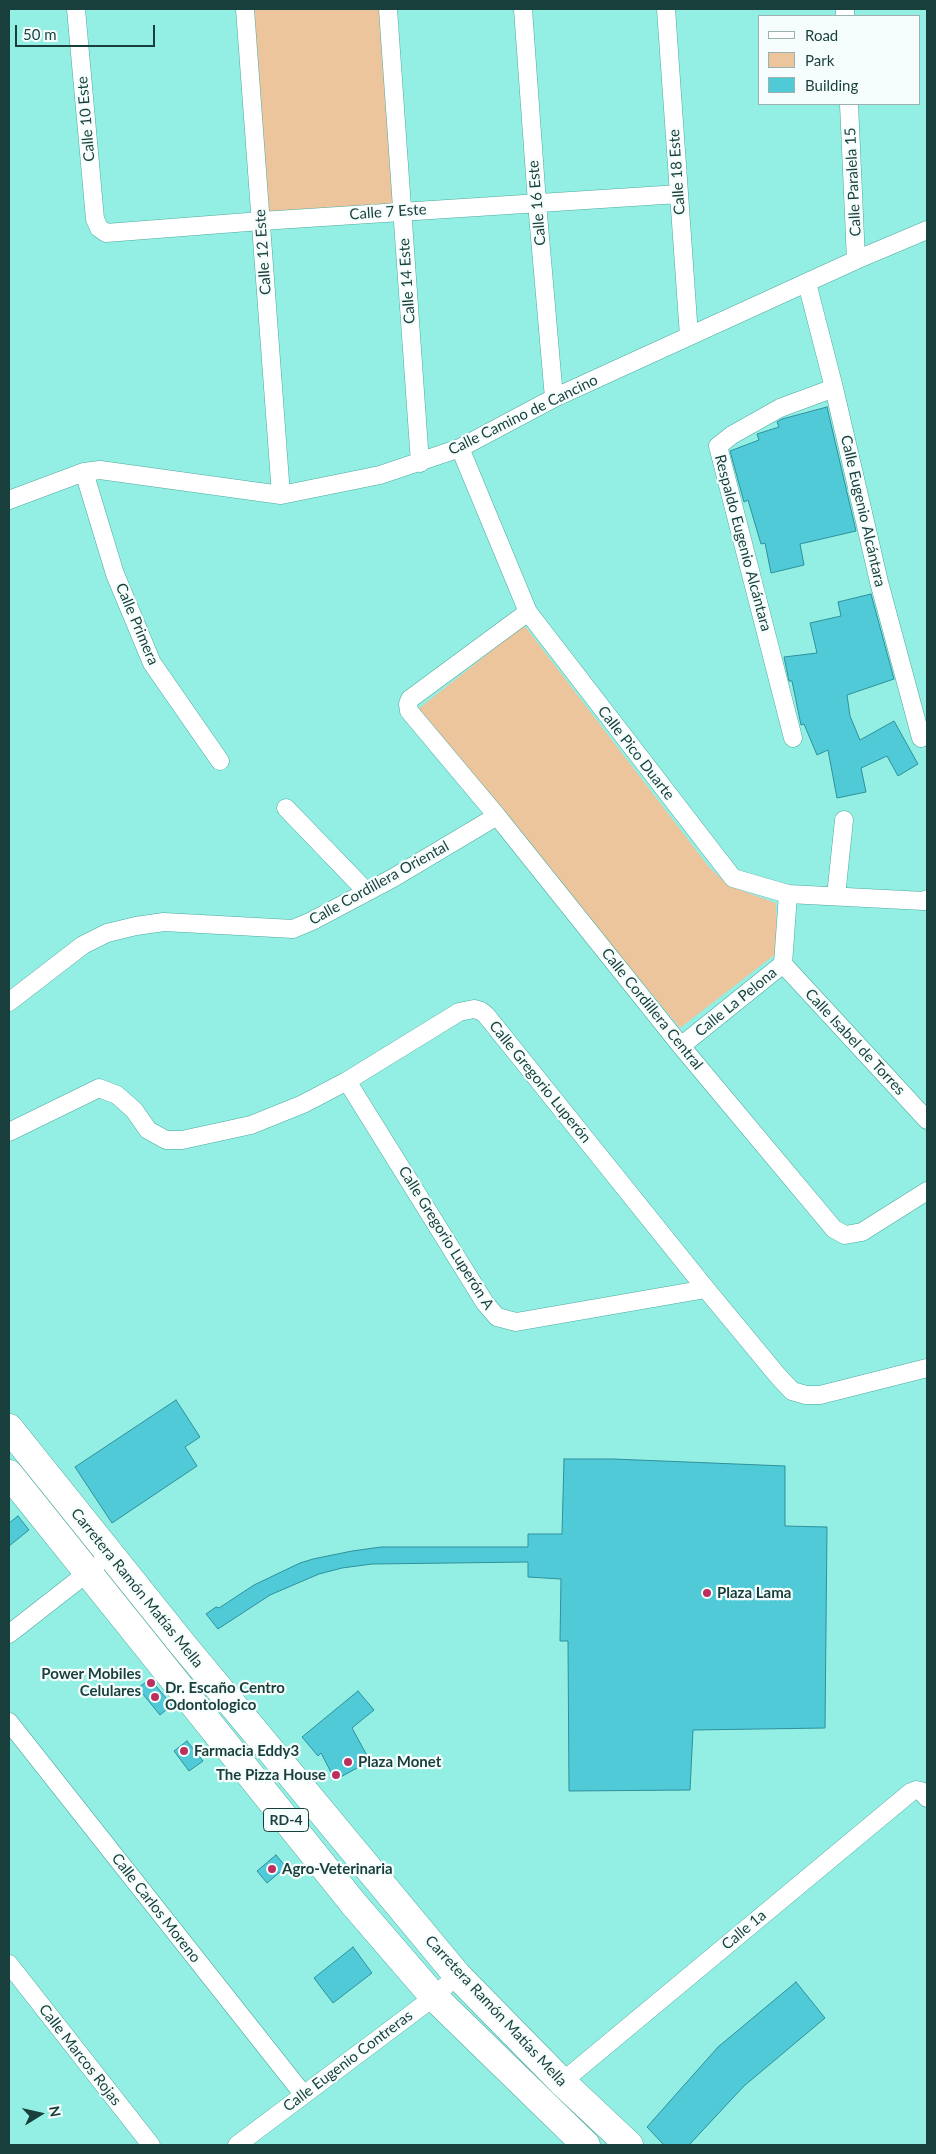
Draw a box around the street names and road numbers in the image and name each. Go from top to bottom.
street label: Calle 10 Este [73,75,99,163]
street label: Calle Paralela 15 [841,127,865,237]
street label: Calle 18 Este [665,129,689,215]
street label: Calle 16 Este [524,159,550,247]
street label: Calle 7 Este [349,200,427,224]
street label: Calle 12 Este [251,209,275,295]
street label: Calle 14 Este [395,238,419,324]
street label: Calle Camino de Cancino [445,371,601,459]
street label: Calle Eugenio Alcántara [837,433,889,589]
street label: Respaldo Eugenio Alcántara [711,453,775,633]
street label: Calle Primera [112,580,162,668]
street label: Calle Pico Duarte [594,703,678,803]
street label: Calle Cordillera Oriental [306,837,452,929]
street label: Calle Cordillera Central [597,945,707,1073]
street label: Calle La Pelona [692,964,780,1040]
street label: Calle Isabel de Torres [801,985,909,1099]
street label: Calle Gregorio Luperón [485,1017,595,1147]
street label: Calle Gregorio Luperón A [394,1163,498,1313]
street label: Carretera Ramón Matías Mella [67,1505,207,1671]
road number: RD-4 [264,1808,308,1832]
street label: Calle Carlos Moreno [108,1850,204,1966]
street label: Calle 1a [718,1906,770,1954]
street label: Carretera Ramón Matías Mella [421,1932,571,2090]
street label: Calle Marcos Rojas [35,2001,125,2109]
street label: Calle Eugenio Contreras [280,2006,416,2116]

